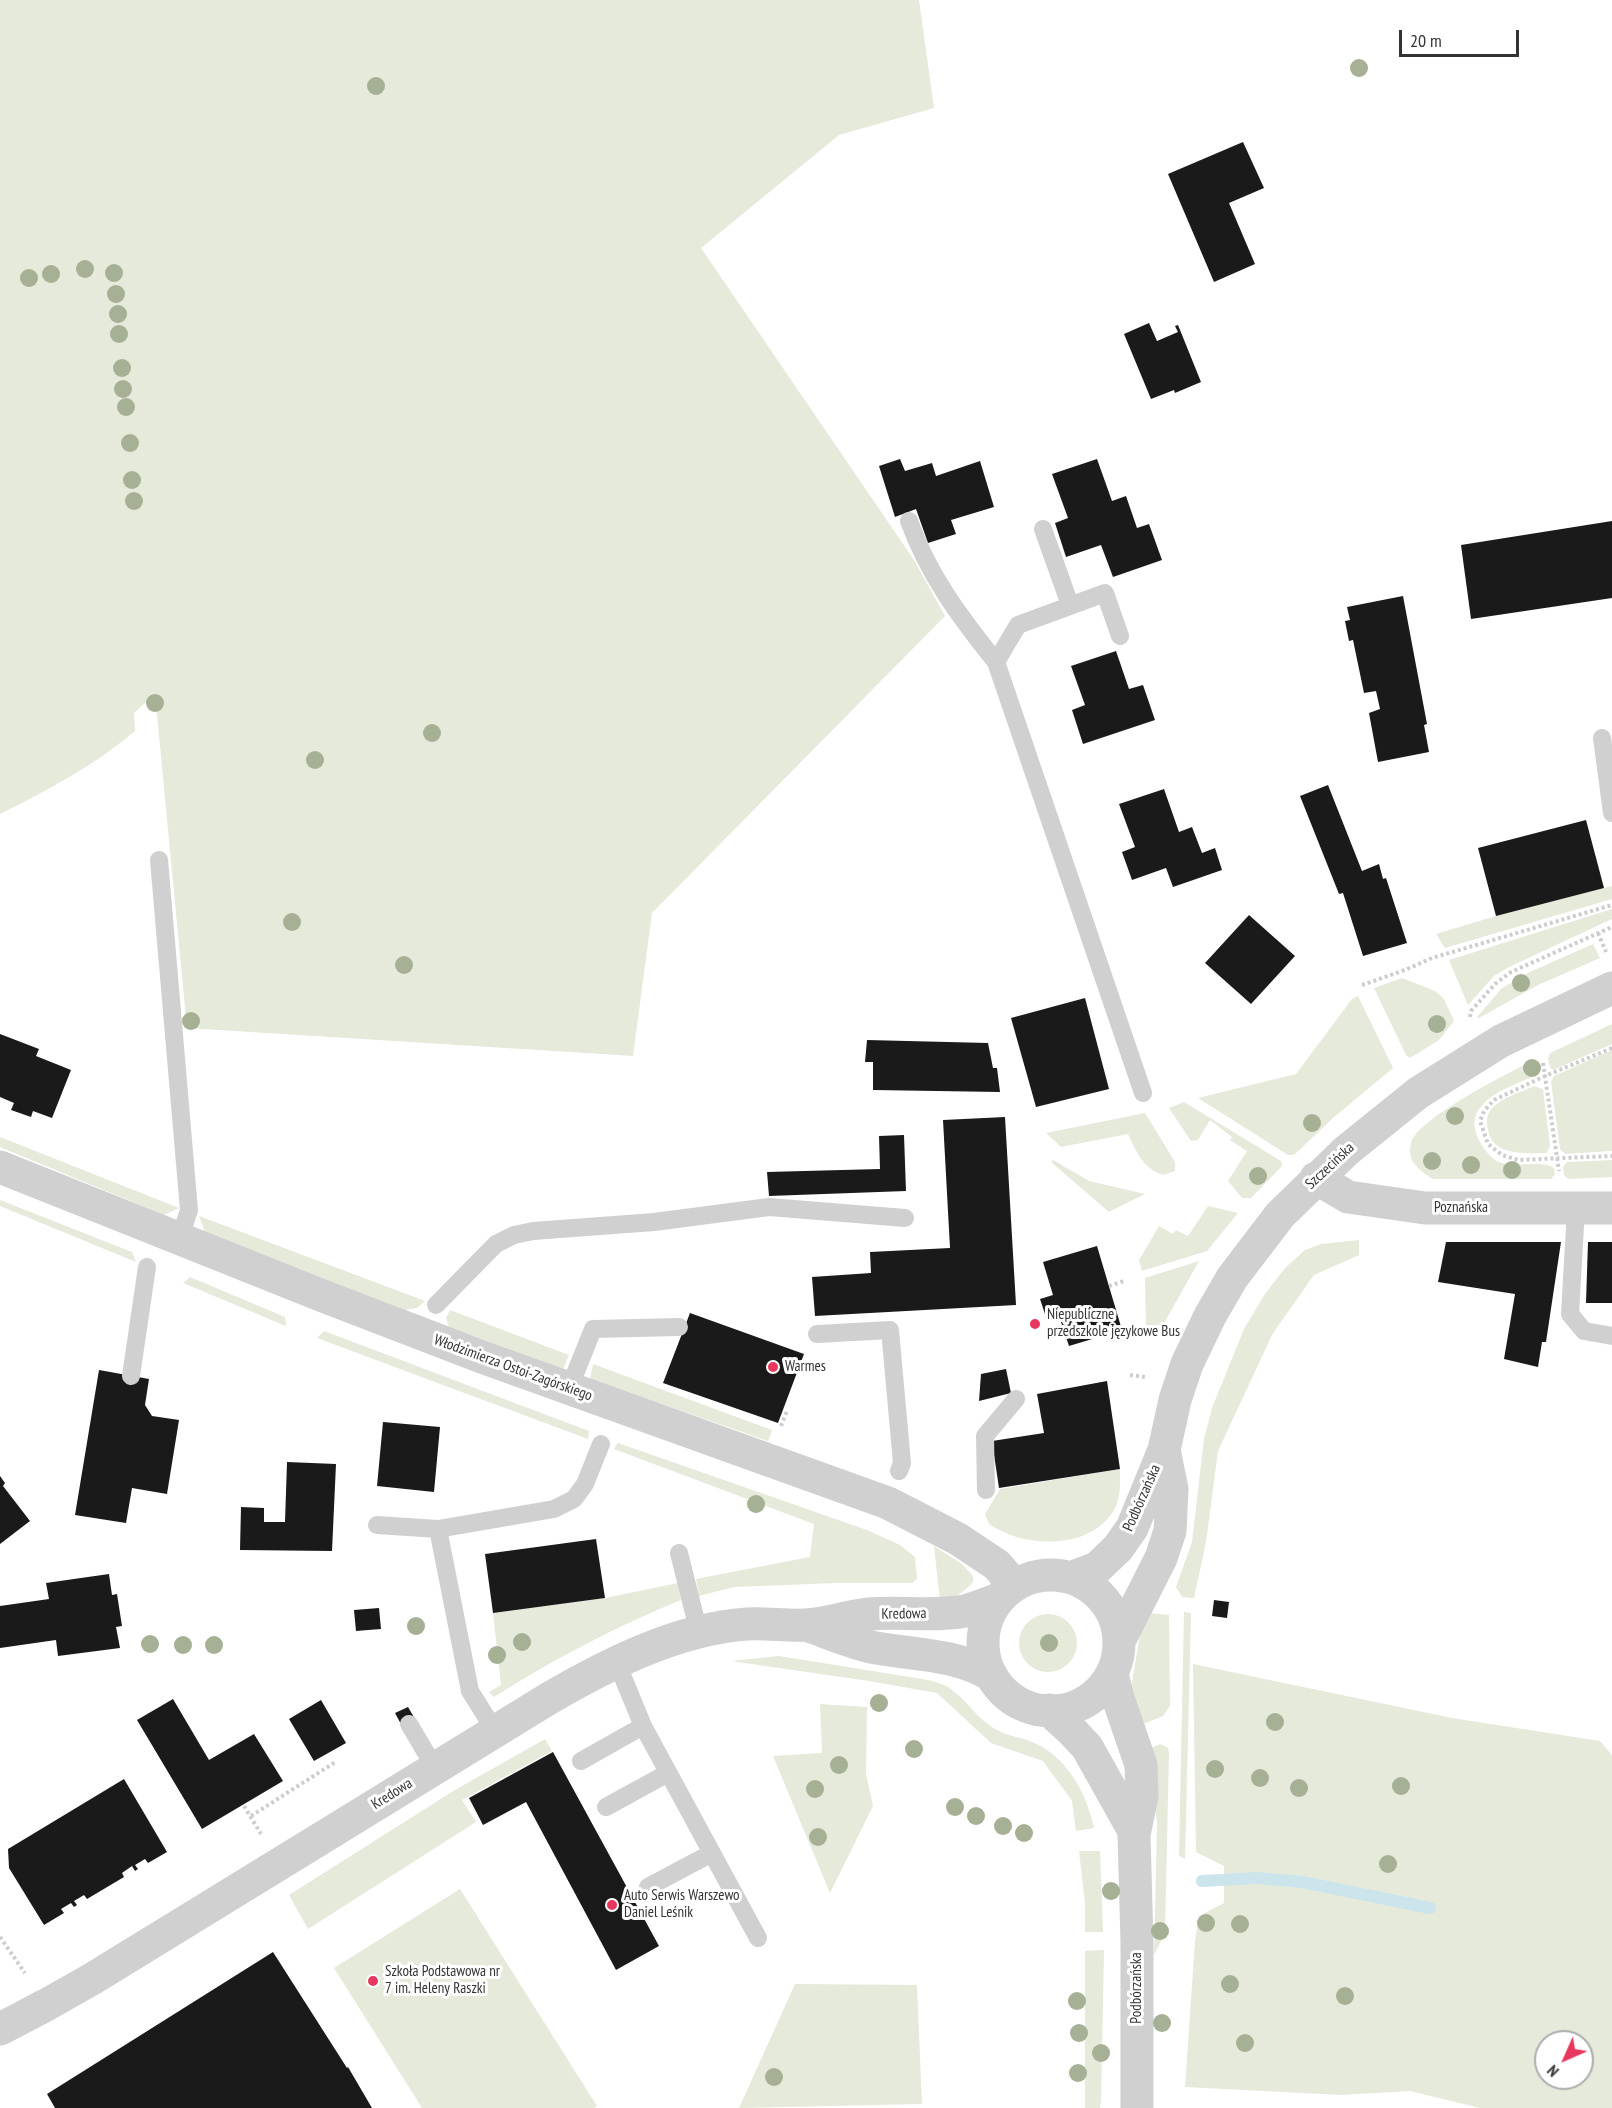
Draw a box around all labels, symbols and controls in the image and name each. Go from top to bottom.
scale bar [1402,18,1522,56]
text: 20 m [1410,29,1442,52]
street label: Szczecińska [1302,1139,1358,1193]
street label: Poznańska [1434,1199,1488,1217]
place label: Niepubliczne przedszkole językowe Bus [1047,1306,1180,1341]
marker: Niepubliczne przedszkole językowe Bus [1028,1317,1042,1331]
street label: Włodzimierza Ostoi-Zagórskiego [431,1331,595,1405]
place label: Warmes [785,1358,826,1376]
marker: Warmes [766,1360,780,1374]
street label: Podbórzańska [1119,1462,1165,1534]
street label: Kredowa [881,1605,927,1623]
street label: Kredowa [368,1774,416,1814]
place label: Auto Serwis Warszewo Daniel Leśnik [624,1887,740,1922]
marker: Auto Serwis Warszewo Daniel Leśnik [605,1898,619,1912]
street label: Podbórzańska [1128,1952,1146,2024]
place label: Szkoła Podstawowa nr 7 im. Heleny Raszki [385,1963,500,1998]
marker: Szkoła Podstawowa nr 7 im. Heleny Raszki [366,1974,380,1988]
north arrow [1534,2030,1594,2090]
text: N [1543,2061,1563,2081]

